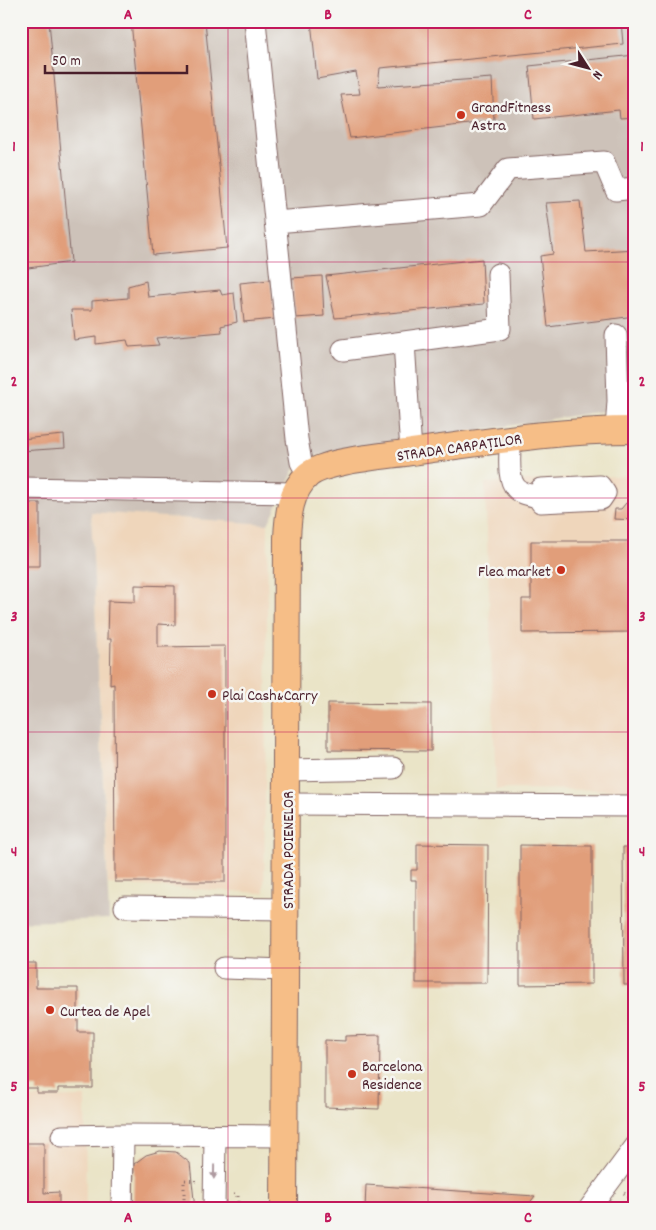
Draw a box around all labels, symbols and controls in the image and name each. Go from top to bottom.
text: A [124,4,133,27]
text: B [324,4,332,27]
text: C [524,4,532,27]
scale bar [45,42,188,74]
north arrow [564,42,614,92]
text: 50 m [52,51,81,73]
text: N [587,66,607,83]
place label: GrandFitness Astra [471,97,552,138]
marker: GrandFitness Astra [455,109,467,121]
text: 1 [12,136,16,159]
text: 1 [640,136,644,159]
text: 2 [11,371,18,394]
text: 2 [639,371,646,394]
street label: STRADA CARPAȚILOR [395,428,524,469]
place label: Flea market [478,561,551,584]
marker: Flea market [555,564,567,576]
text: 3 [10,606,18,629]
text: 3 [638,606,646,629]
place label: Plai Cash&Carry [222,685,318,708]
marker: Plai Cash&Carry [206,688,218,700]
street label: STRADA POIENELOR [278,791,301,909]
text: 4 [11,841,17,864]
text: 4 [639,841,645,864]
place label: Curtea de Apel [60,1001,150,1024]
marker: Curtea de Apel [44,1004,56,1016]
place label: Barcelona Residence [362,1056,423,1097]
marker: Barcelona Residence [346,1068,358,1080]
text: 5 [10,1076,18,1099]
text: 5 [638,1076,646,1099]
one-way arrow [210,1165,218,1181]
text: A [124,1207,133,1230]
text: B [324,1207,332,1230]
text: C [524,1207,532,1230]

